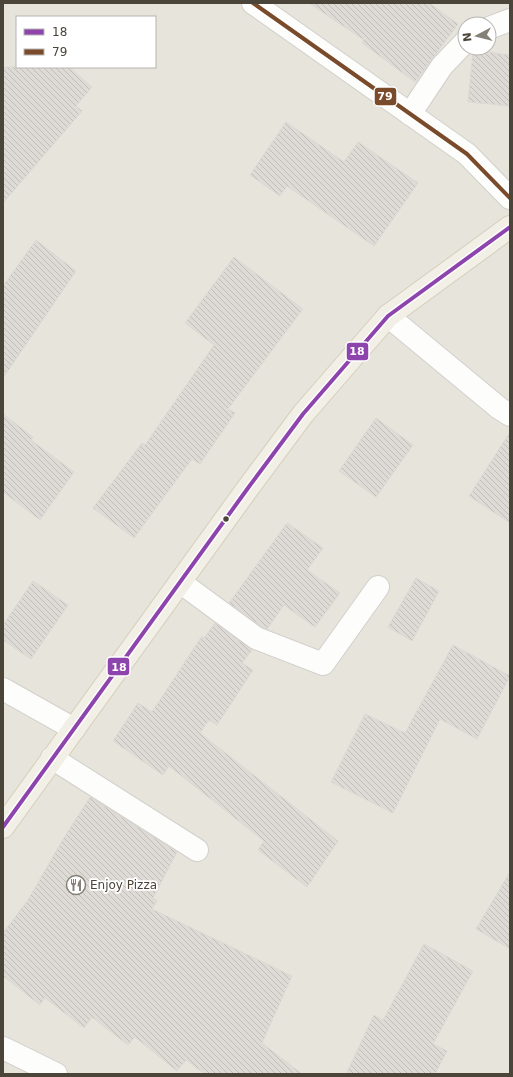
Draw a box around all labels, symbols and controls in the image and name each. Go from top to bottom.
legend [16,16,156,68]
north arrow [457,16,497,56]
text: 18 [52,25,67,39]
text: N [461,32,475,43]
text: 79 [52,45,67,59]
line badge: 79 [374,87,397,106]
text: 79 [377,90,393,103]
line badge: 18 [346,342,369,361]
text: 18 [349,345,365,358]
unlabelled marker [221,514,231,524]
line badge: 18 [107,657,130,676]
text: 18 [111,661,127,674]
restaurant icon: Enjoy Pizza [65,874,87,896]
place label: Enjoy Pizza [90,878,157,892]

